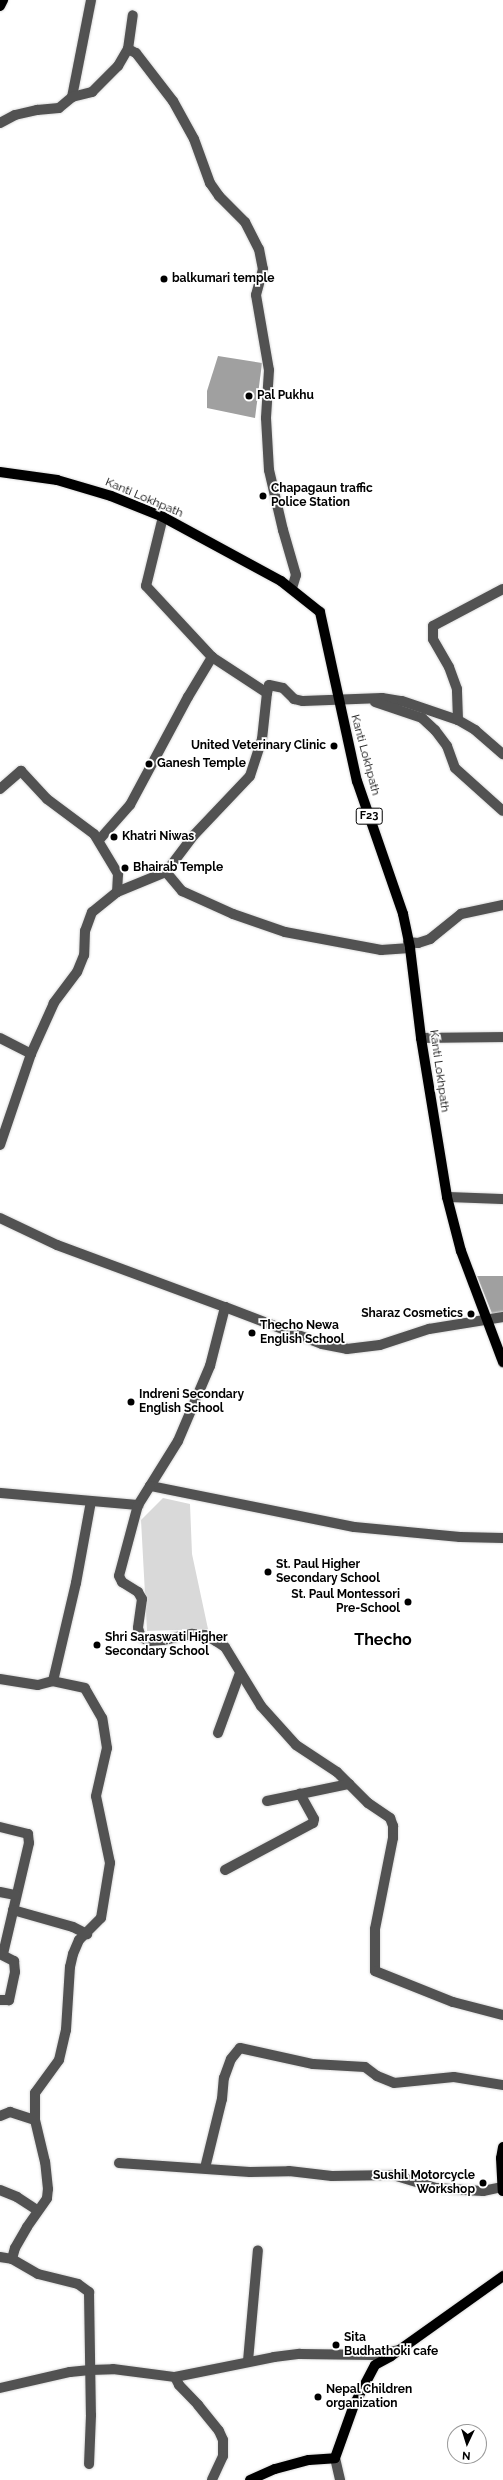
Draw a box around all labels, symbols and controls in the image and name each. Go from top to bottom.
place label: balkumari temple [172,272,275,286]
marker: balkumari temple [159,274,169,284]
place label: Pal Pukhu [257,389,314,403]
marker: Pal Pukhu [244,391,254,401]
street label: Kanti Lokhpath [103,475,185,521]
place label: Chapagaun traffic Police Station [271,482,373,510]
marker: Chapagaun traffic Police Station [258,491,268,501]
street label: Kanti Lokhpath [347,713,383,797]
place label: United Veterinary Clinic [190,739,326,753]
marker: United Veterinary Clinic [329,741,339,751]
place label: Ganesh Temple [157,757,246,771]
marker: Ganesh Temple [144,759,154,769]
road number: F23 [355,807,383,825]
place label: Khatri Niwas [122,830,194,844]
marker: Khatri Niwas [109,832,119,842]
place label: Bhairab Temple [133,861,224,875]
marker: Bhairab Temple [120,863,130,873]
street label: Kanti Lokhpath [426,1029,452,1113]
place label: Sharaz Cosmetics [361,1307,463,1321]
marker: Sharaz Cosmetics [466,1309,476,1319]
place label: Thecho Newa English School [260,1319,345,1347]
marker: Thecho Newa English School [247,1328,257,1338]
place label: Indreni Secondary English School [139,1388,244,1416]
marker: Indreni Secondary English School [126,1397,136,1407]
place label: St. Paul Higher Secondary School [276,1558,380,1586]
marker: St. Paul Higher Secondary School [263,1567,273,1577]
place label: St. Paul Montessori Pre-School [291,1588,400,1616]
marker: St. Paul Montessori Pre-School [403,1597,413,1607]
district label: Thecho [354,1630,412,1650]
place label: Shri Saraswati Higher Secondary School [105,1631,228,1659]
marker: Shri Saraswati Higher Secondary School [92,1640,102,1650]
place label: Sushil Motorcycle Workshop [373,2169,475,2197]
marker: Sushil Motorcycle Workshop [478,2178,488,2188]
place label: Sita Budhathoki cafe [344,2331,438,2359]
marker: Sita Budhathoki cafe [331,2340,341,2350]
place label: Nepal Children organization [326,2383,413,2411]
marker: Nepal Children organization [313,2392,323,2402]
north arrow [447,2424,487,2464]
text: N [462,2449,471,2462]

